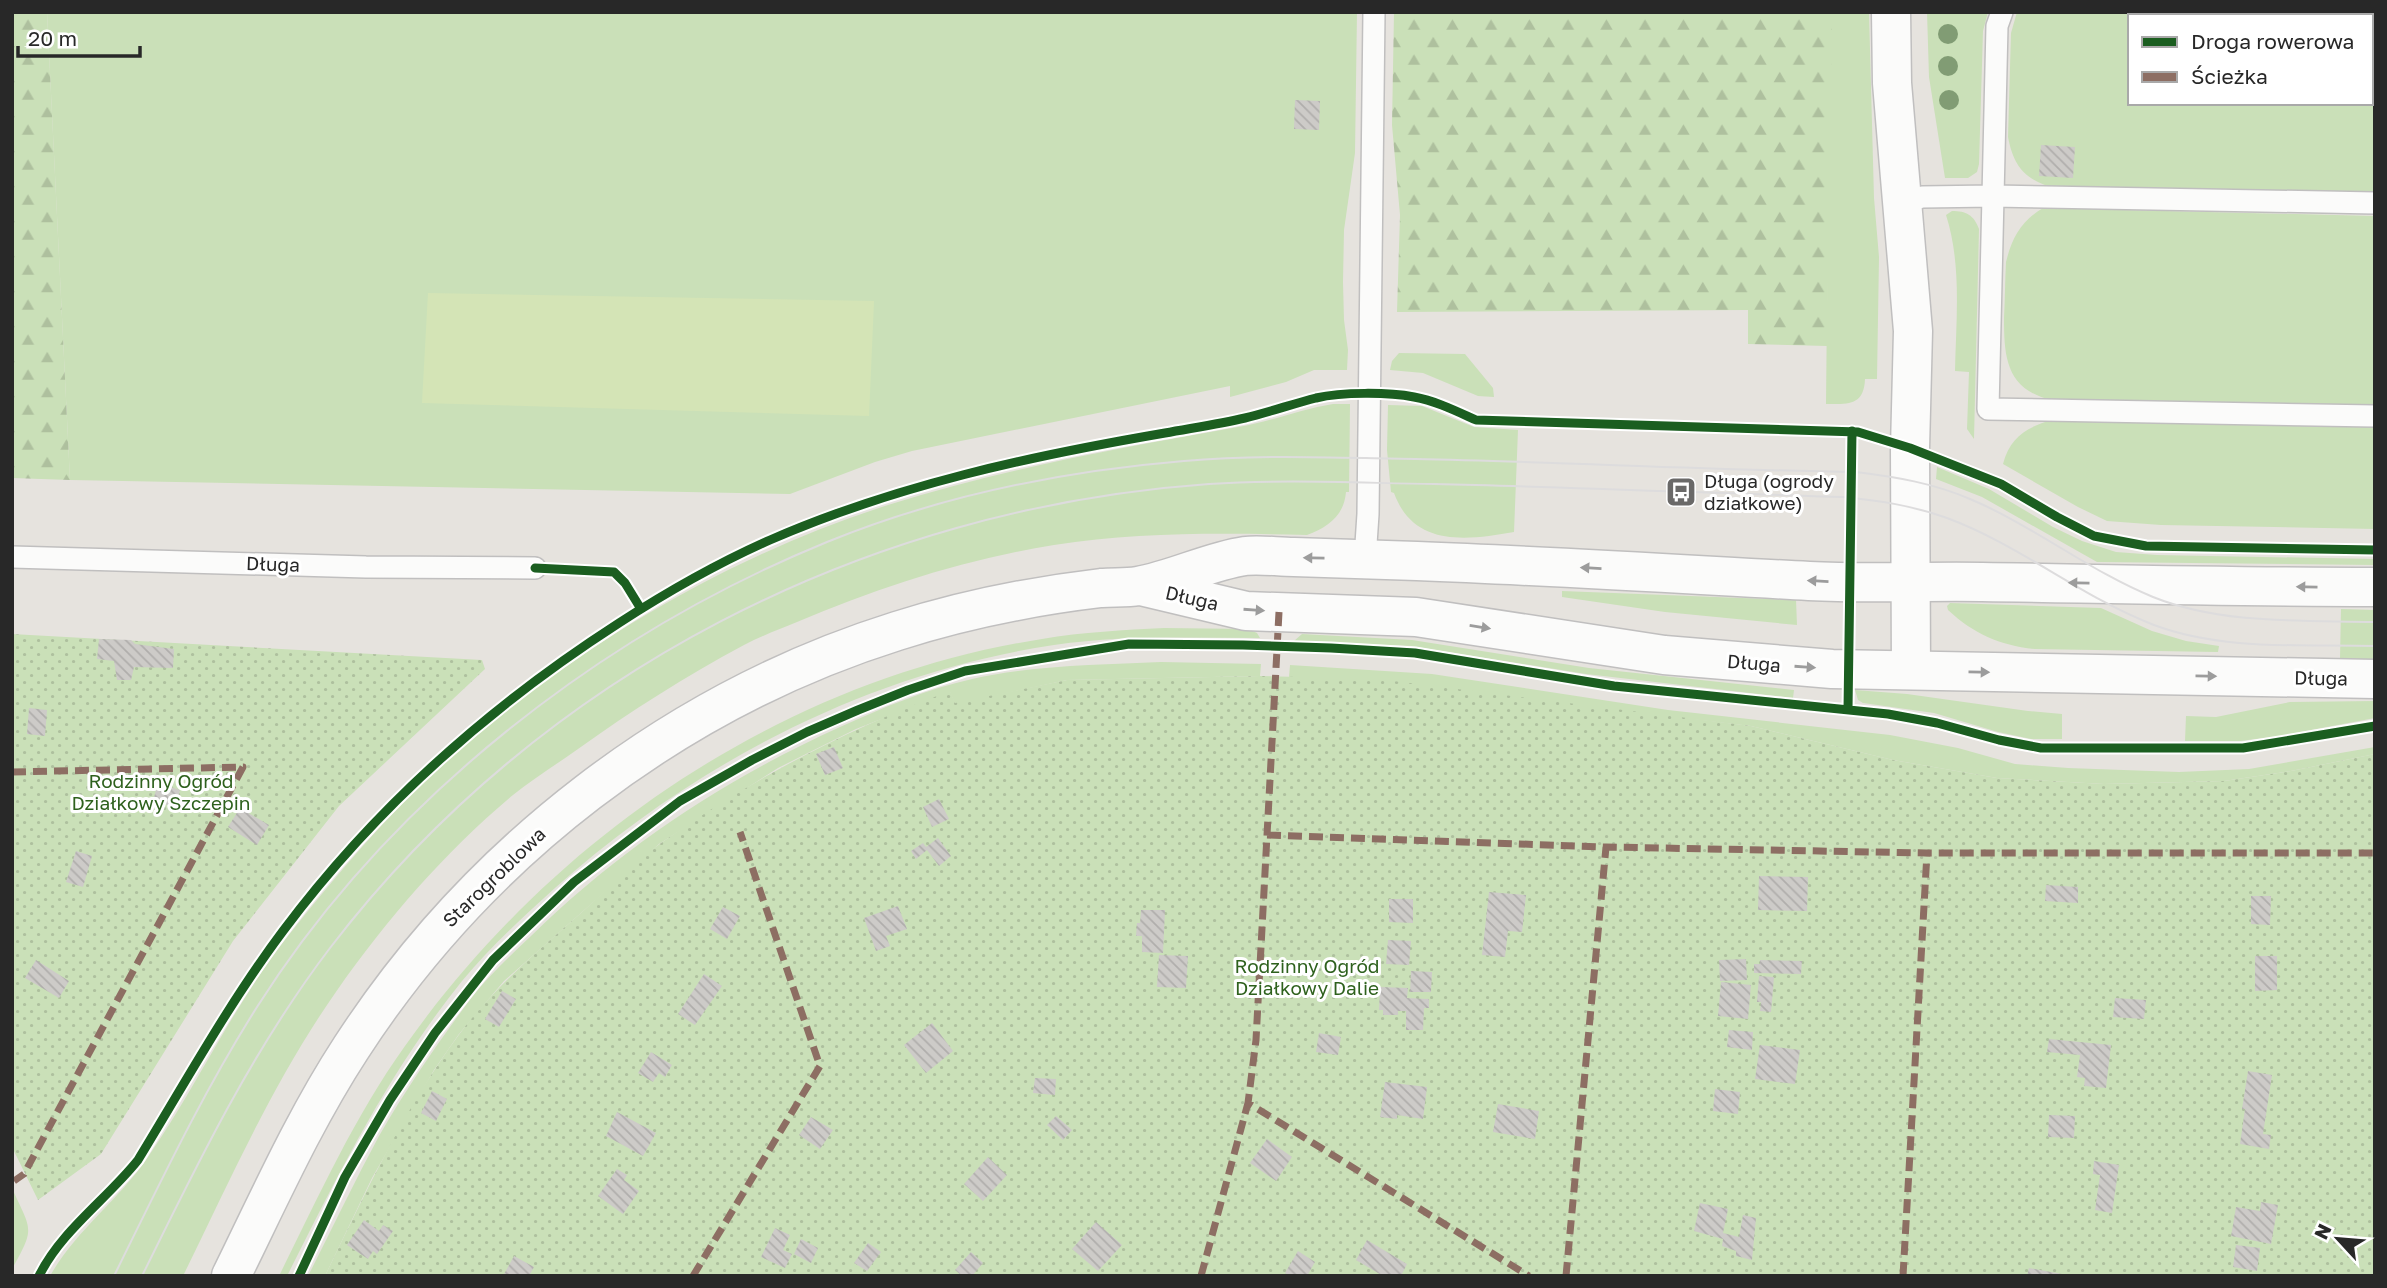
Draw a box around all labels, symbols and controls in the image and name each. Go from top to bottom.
scale bar [18,14,140,58]
legend [2128,14,2373,105]
text: 20 m [28,25,77,51]
text: Droga rowerowa [2191,28,2354,54]
text: Ścieżka [2191,63,2268,89]
place label: Długa (ogrody działkowe) [1704,469,1834,514]
bus stop icon: Długa (ogrody działkowe) [1664,475,1698,509]
street label: Długa [246,551,300,576]
one-way arrow [1303,552,1325,564]
one-way arrow [1579,563,1601,574]
one-way arrow [1807,575,1829,586]
one-way arrow [2068,578,2090,589]
street label: Długa [1163,580,1221,615]
one-way arrow [2295,581,2317,593]
one-way arrow [1243,605,1265,616]
one-way arrow [1470,622,1492,633]
street label: Długa [1726,649,1782,676]
one-way arrow [1794,662,1816,673]
one-way arrow [1968,666,1990,677]
street label: Długa [2294,666,2348,689]
one-way arrow [2195,670,2217,682]
park label: Rodzinny Ogród Działkowy Szczepin [72,769,251,814]
street label: Starogroblowa [438,822,550,931]
park label: Rodzinny Ogród Działkowy Dalie [1234,954,1380,999]
north arrow [2303,1204,2373,1274]
text: N [2309,1220,2336,1243]

